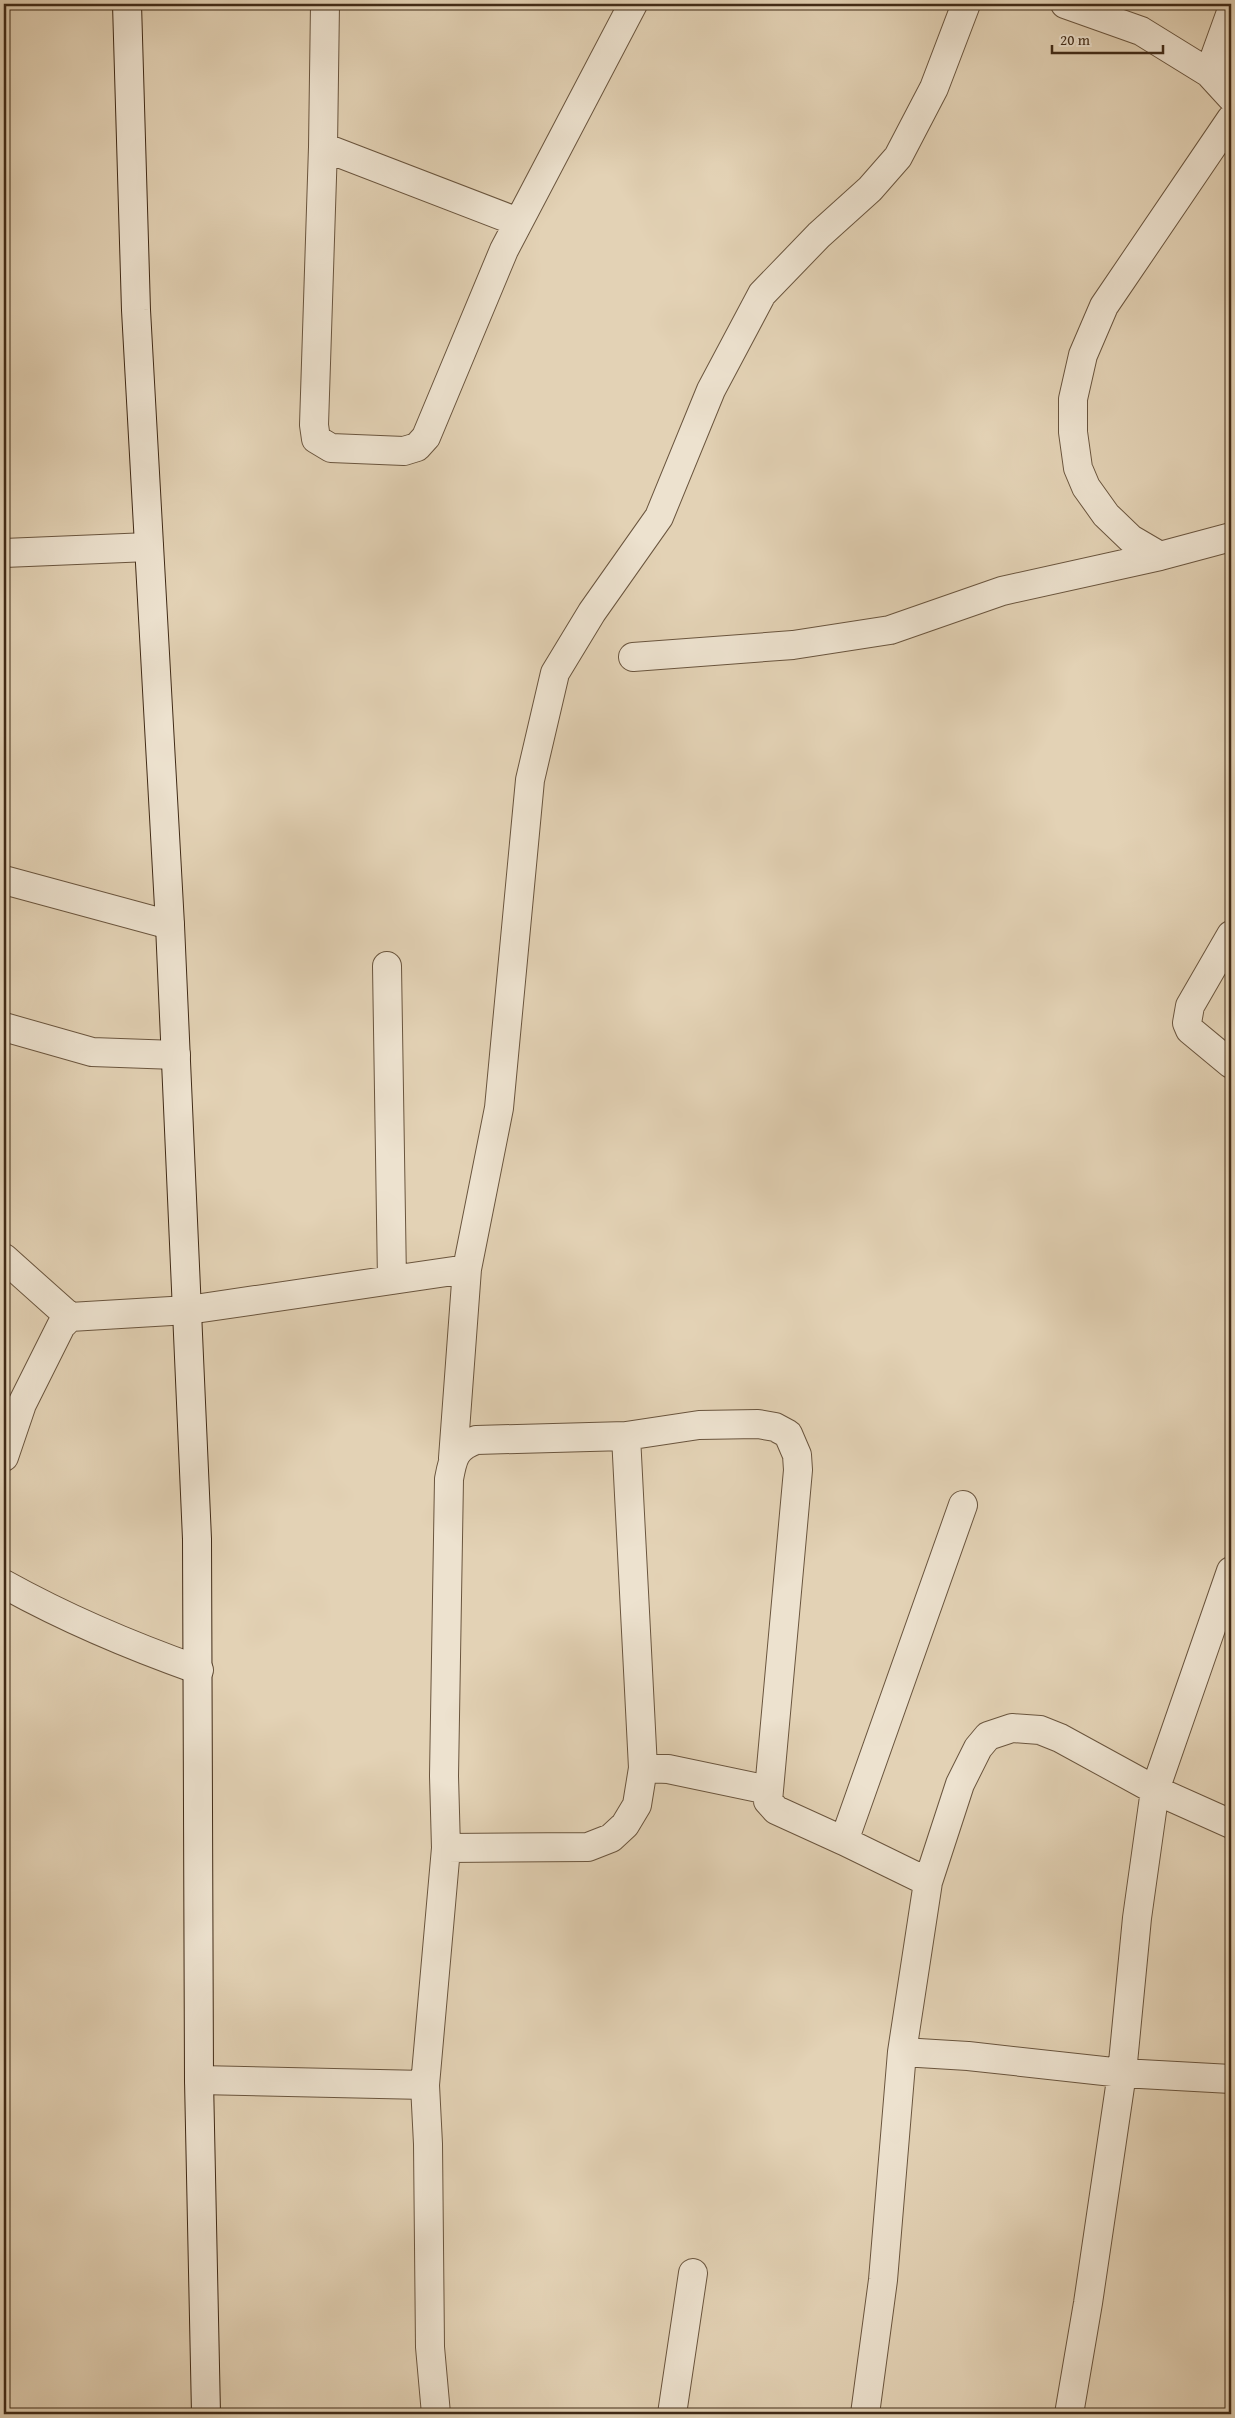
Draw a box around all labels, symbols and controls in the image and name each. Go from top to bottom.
scale bar [1052,22,1164,54]
text: 20 m [1060,29,1091,50]

